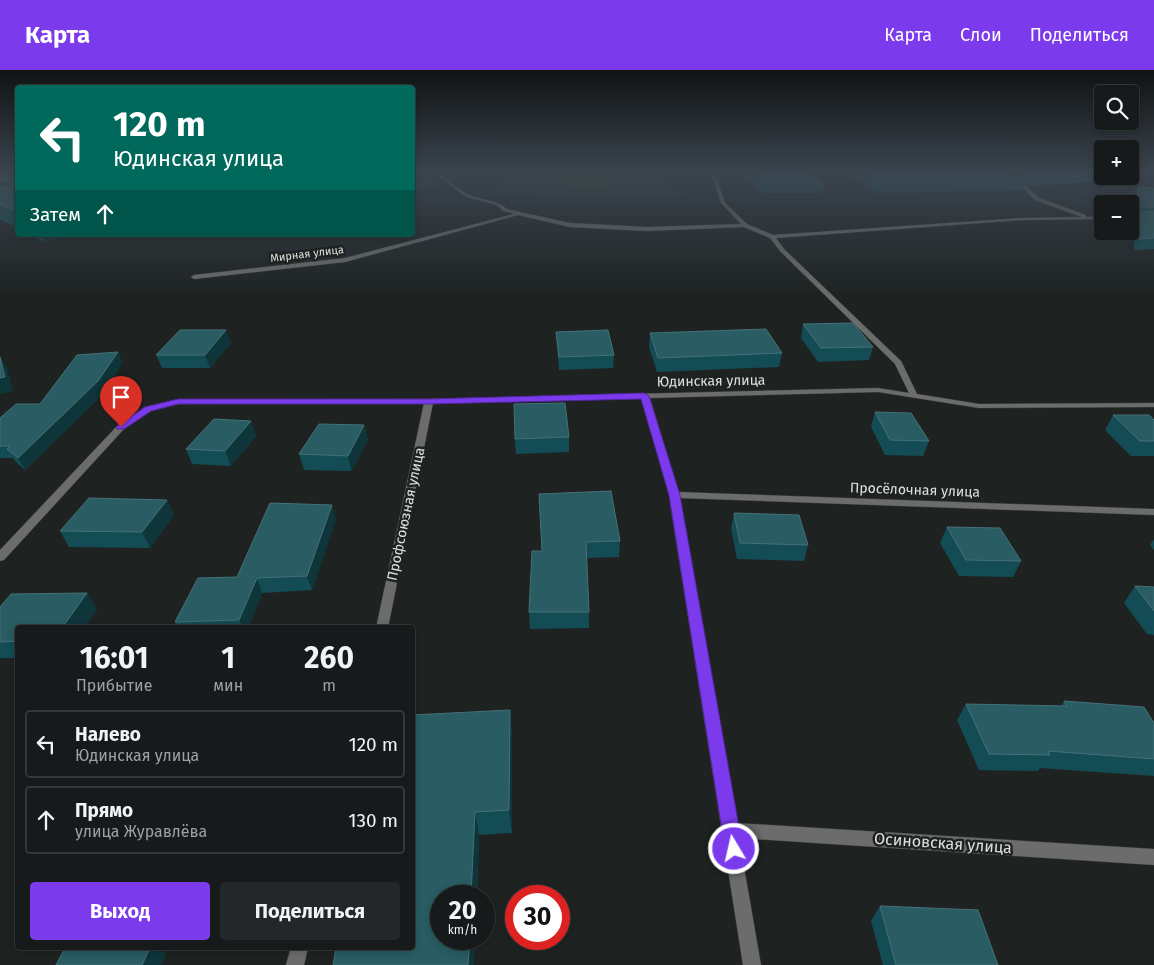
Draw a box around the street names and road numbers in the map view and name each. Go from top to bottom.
street label: Мирная улица [270,243,344,265]
street label: Юдинская улица [656,372,766,390]
street label: Профсоюзная улица [384,446,428,582]
street label: Просёлочная улица [850,479,980,501]
street label: Осиновская улица [873,829,1013,857]

